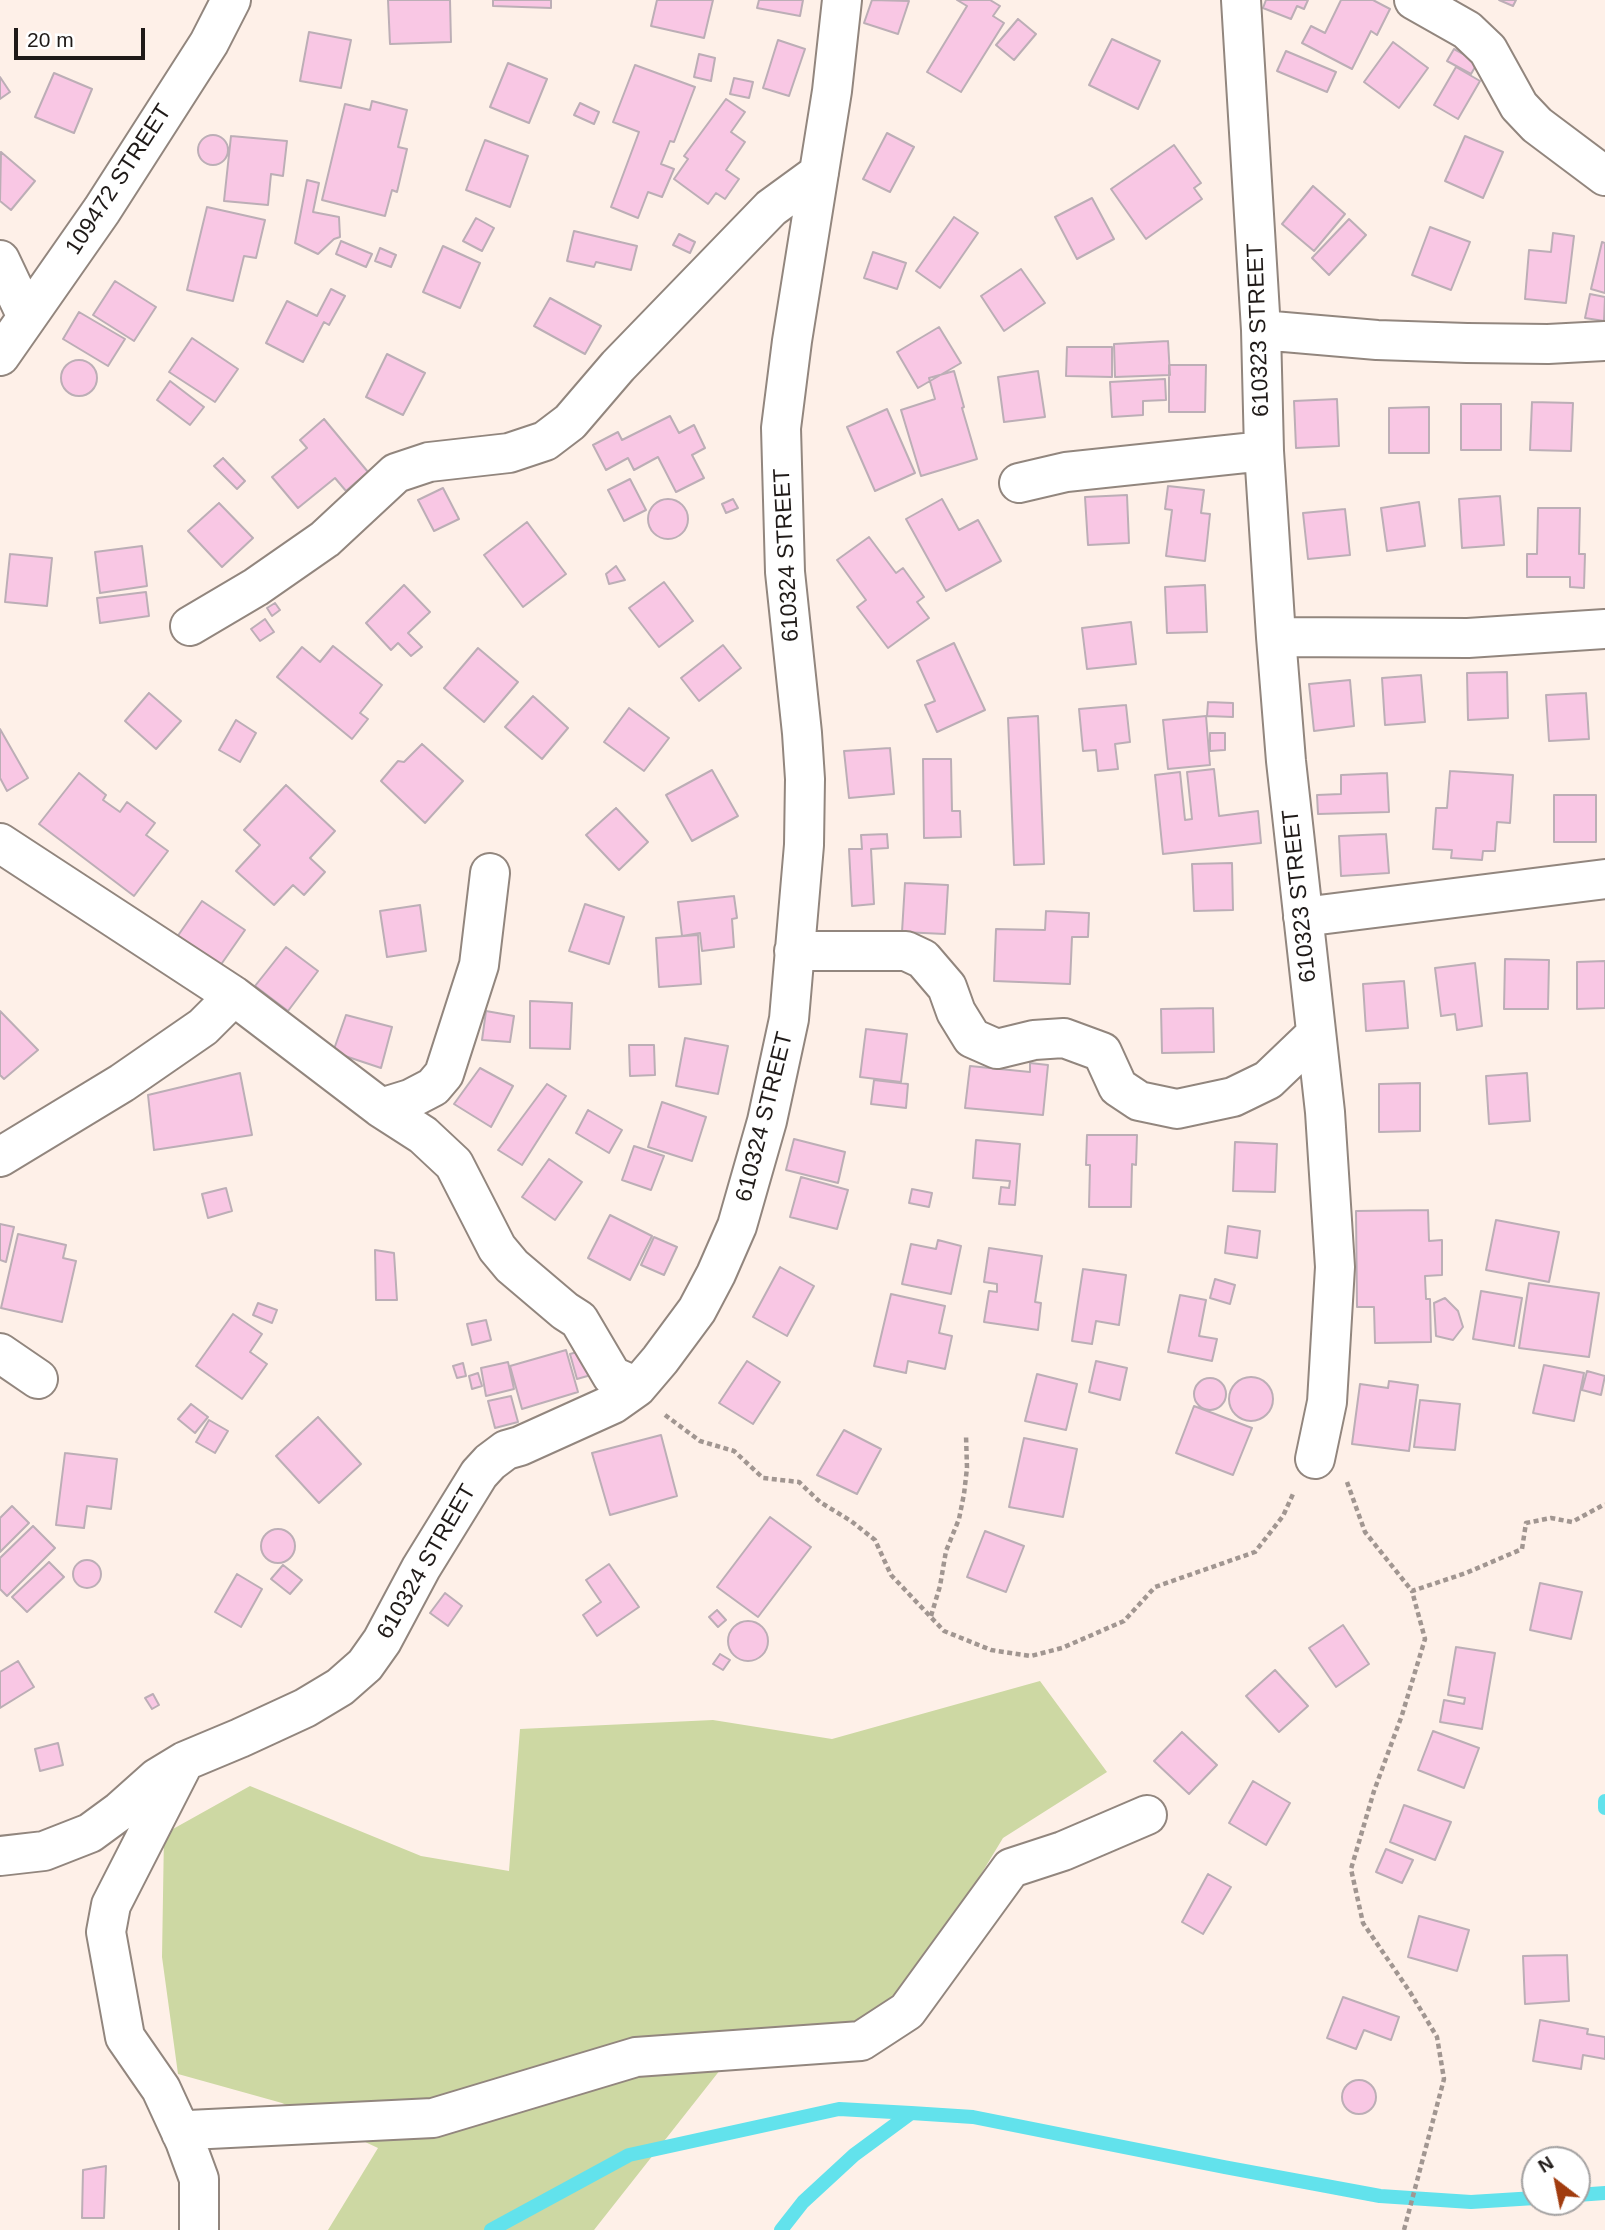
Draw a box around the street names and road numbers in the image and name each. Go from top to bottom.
street label: 109472 STREET [60,100,178,260]
street label: 610323 STREET [1242,243,1276,417]
street label: 610324 STREET [769,467,805,643]
street label: 610323 STREET [1277,808,1323,984]
street label: 610324 STREET [731,1029,799,1205]
street label: 610324 STREET [372,1480,482,1644]

